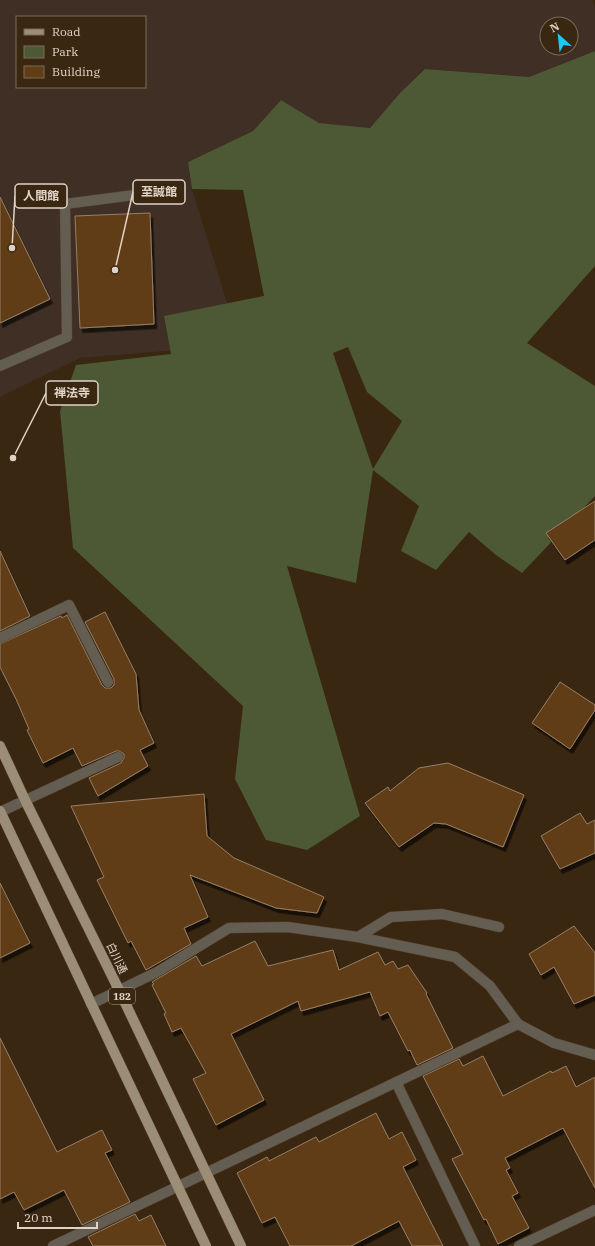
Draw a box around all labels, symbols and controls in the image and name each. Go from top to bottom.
legend [16,16,146,88]
north arrow [539,16,579,56]
text: N [547,19,562,35]
text: Road [52,24,81,39]
text: Park [52,44,78,59]
text: Building [52,64,100,79]
callout: 至誠館 [133,180,185,204]
callout: 人間館 [15,184,67,208]
text: 至誠館 [141,184,177,199]
text: 人間館 [23,188,59,203]
callout: 禅法寺 [46,381,98,405]
text: 禅法寺 [54,385,90,400]
street label: 白川通 [103,940,131,976]
road number: 182 [109,988,135,1004]
scale bar [18,1204,97,1230]
text: 20 m [24,1210,53,1225]

